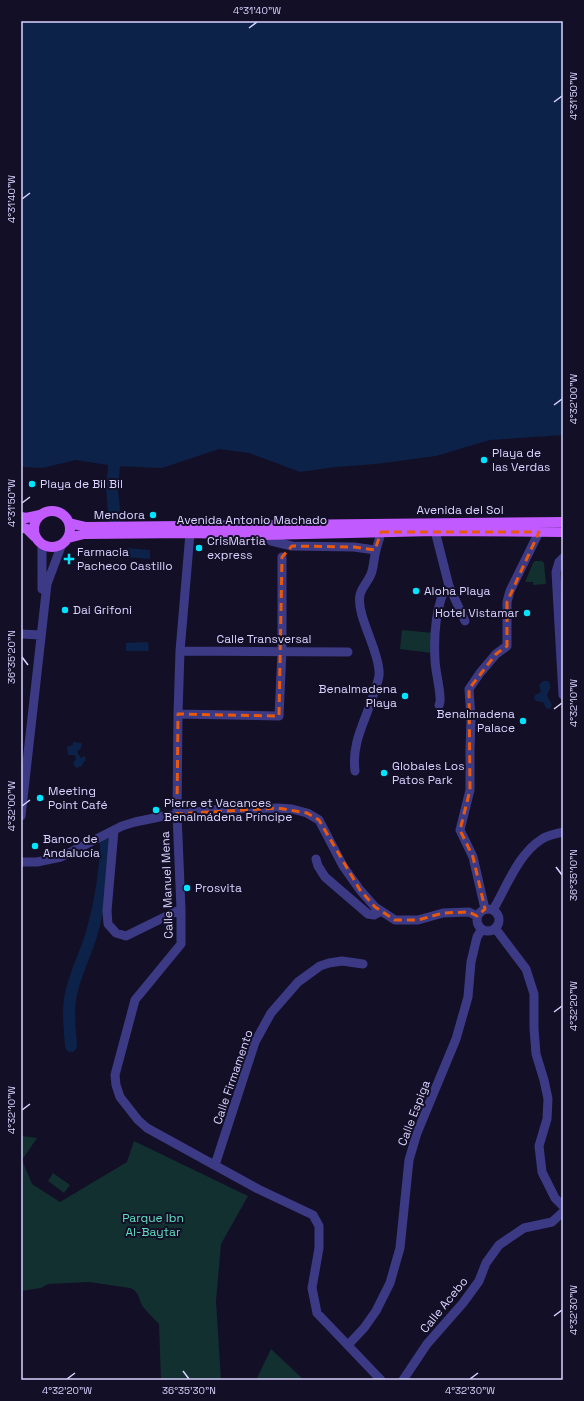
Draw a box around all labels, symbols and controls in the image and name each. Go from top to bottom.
text: 4°31'40"W [233,4,281,17]
text: 4°31'50"W [567,72,580,120]
text: 4°31'40"W [5,175,18,223]
text: 4°32'00"W [567,374,580,424]
place label: Playa de las Verdas [492,445,550,475]
marker: Playa de las Verdas [479,455,489,465]
place label: Playa de Bil Bil [40,476,123,492]
text: 4°31'50"W [5,479,18,527]
marker: Playa de Bil Bil [27,479,37,489]
street label: Avenida del Sol [416,502,504,518]
place label: Mendora [94,507,145,523]
marker: Mendora [148,510,158,520]
street label: Avenida Antonio Machado [177,512,327,528]
place label: CrisMartia express [207,533,266,563]
marker: CrisMartia express [194,543,204,553]
place label: Farmacia Pacheco Castillo [77,544,173,574]
marker: Farmacia Pacheco Castillo [64,554,74,564]
place label: Aloha Playa [424,583,491,599]
marker: Aloha Playa [411,586,421,596]
place label: Dai Grifoni [73,602,132,618]
marker: Dai Grifoni [60,605,70,615]
place label: Hotel Vistamar [435,605,519,621]
marker: Hotel Vistamar [522,608,532,618]
text: 36°35'20"N [5,630,18,684]
street label: Calle Transversal [216,631,312,647]
text: 4°32'10"W [567,679,580,727]
place label: Benalmadena Playa [319,681,397,711]
marker: Benalmadena Playa [400,691,410,701]
place label: Benalmadena Palace [437,706,515,736]
marker: Benalmadena Palace [518,716,528,726]
place label: Globales Los Patos Park [392,758,465,788]
marker: Globales Los Patos Park [379,768,389,778]
text: 4°32'00"W [5,781,18,831]
place label: Meeting Point Café [48,783,108,813]
marker: Meeting Point Café [35,793,45,803]
place label: Pierre et Vacances Benalmádena Príncipe [164,795,292,825]
marker: Pierre et Vacances Benalmádena Príncipe [151,805,161,815]
place label: Banco de Andalucía [43,831,100,861]
street label: Calle Manuel Mena [157,831,177,939]
marker: Banco de Andalucía [30,841,40,851]
text: 36°35'10"N [567,849,580,901]
place label: Prosvita [195,880,242,896]
marker: Prosvita [182,883,192,893]
text: 4°32'20"W [567,981,580,1031]
street label: Calle Firmamento [209,1028,257,1126]
street label: Calle Espiga [394,1078,434,1148]
text: 4°32'10"W [5,1086,18,1134]
park label: Parque Ibn Al-Baytar [122,1210,184,1240]
street label: Calle Acebo [417,1274,471,1336]
text: 4°32'30"W [567,1285,580,1335]
text: 4°32'20"W [42,1384,92,1397]
text: 36°35'30"N [162,1384,216,1397]
text: 4°32'30"W [445,1384,495,1397]

